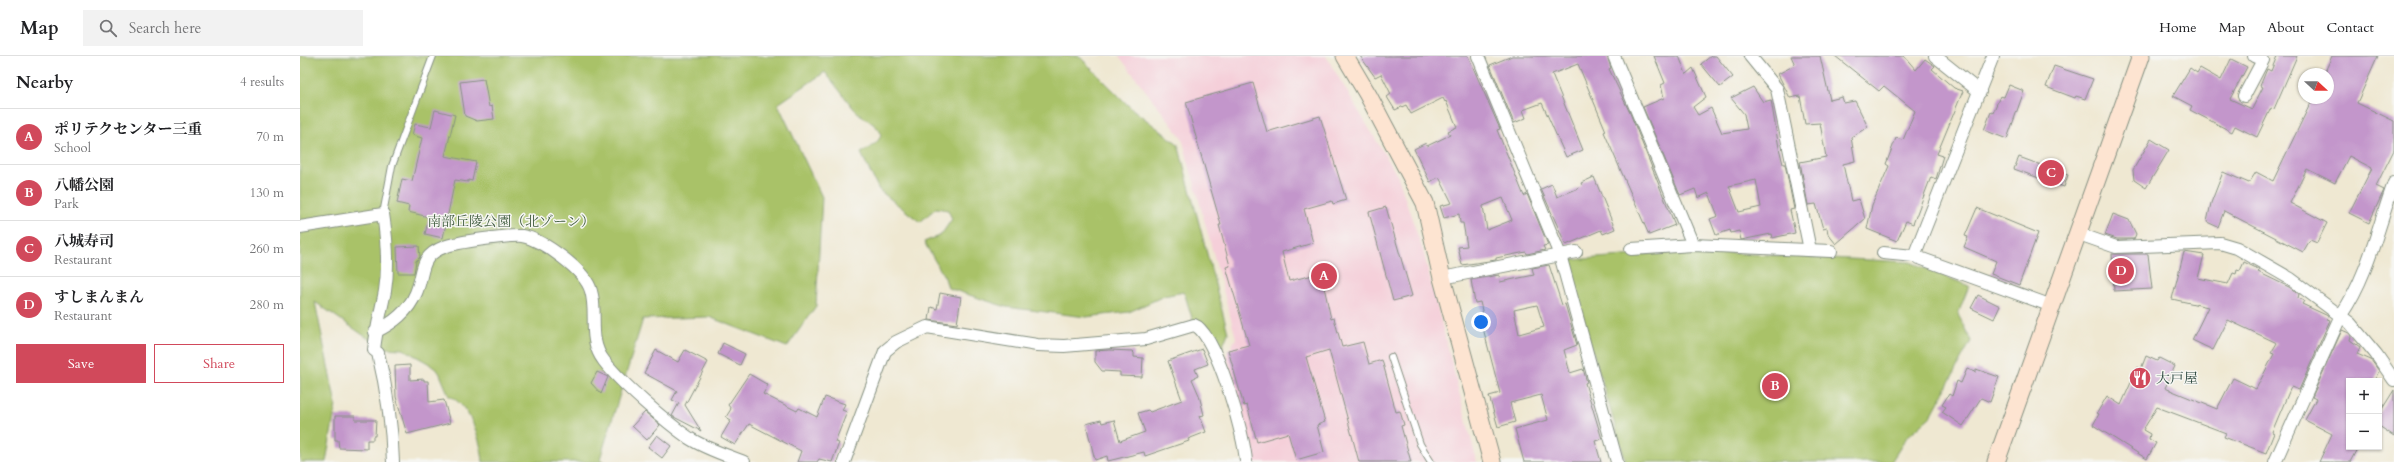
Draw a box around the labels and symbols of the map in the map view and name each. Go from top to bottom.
north arrow [2298,68,2334,104]
pin: C [2038,158,2064,188]
park label: 南部丘陵公園（北ゾーン） [427,212,595,231]
pin: D [2108,256,2134,286]
pin: A [1311,261,1337,291]
your location [1471,312,1491,332]
restaurant icon: 大戸屋 [2127,365,2153,391]
place label: 大戸屋 [2156,369,2198,388]
pin: B [1762,371,1788,401]

